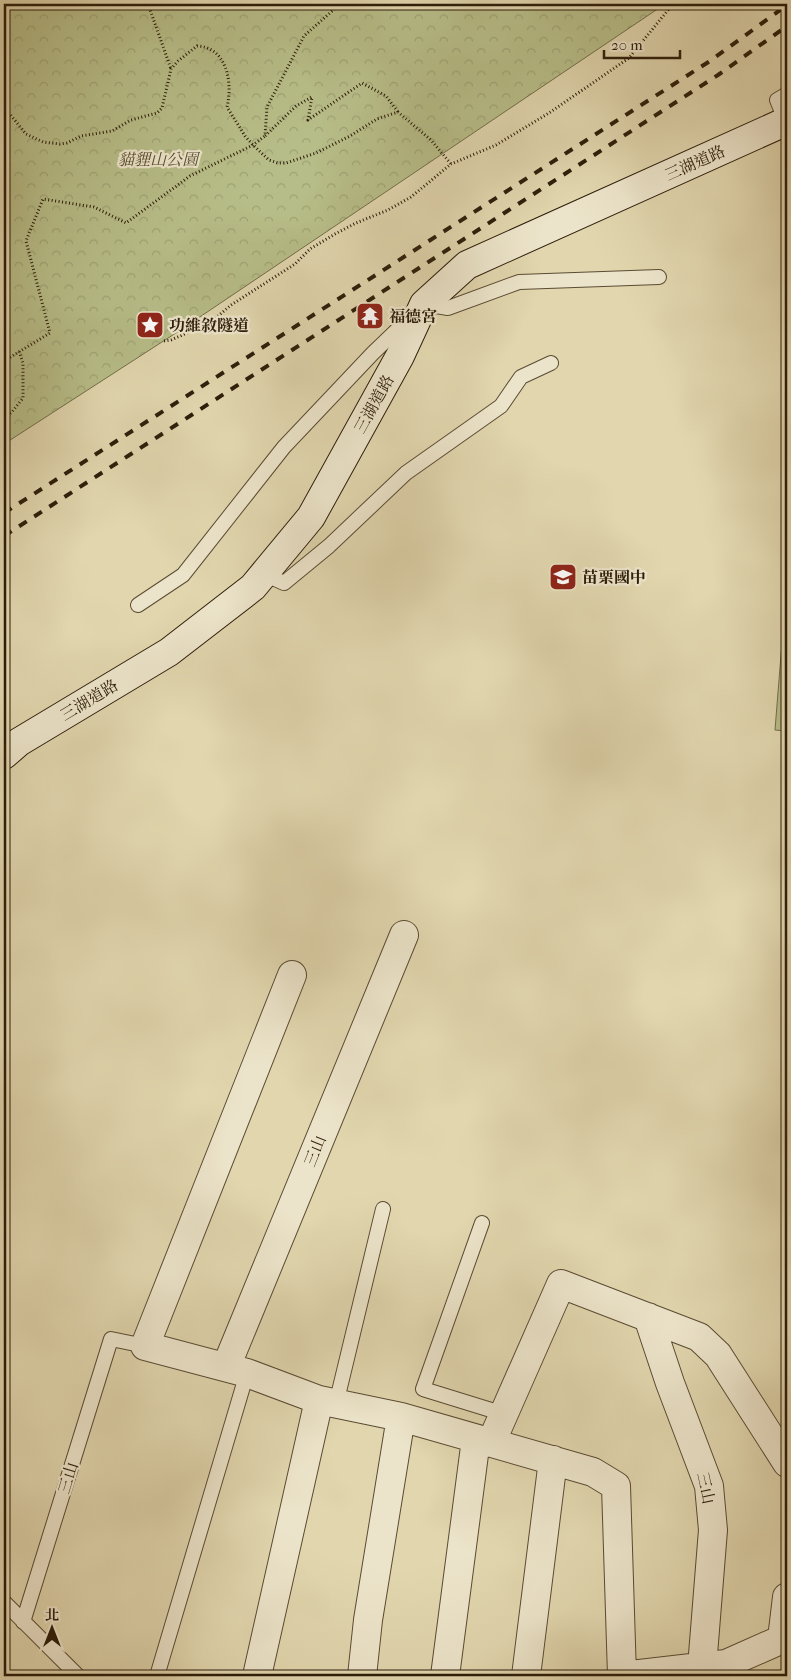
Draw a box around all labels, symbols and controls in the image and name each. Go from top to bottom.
scale bar [604,28,680,60]
text: 20 m [611,36,643,54]
street label: 三湖道路 [662,141,728,185]
park label: 貓貍山公園 [118,150,201,169]
temple icon: 福德宮 [355,301,385,331]
place label: 福德宮 [389,307,437,326]
place icon: 功維敘隧道 [135,310,165,340]
place label: 功維敘隧道 [169,316,249,335]
street label: 三湖道路 [350,371,398,437]
school or university icon: 苗栗國中 [548,562,578,592]
place label: 苗栗國中 [582,568,646,587]
street label: 三湖道路 [57,675,121,725]
street label: 三山 [300,1133,330,1169]
street label: 三山 [54,1460,82,1496]
street label: 三山 [693,1470,719,1506]
north arrow [28,1602,78,1652]
text: 北 [45,1607,59,1624]

